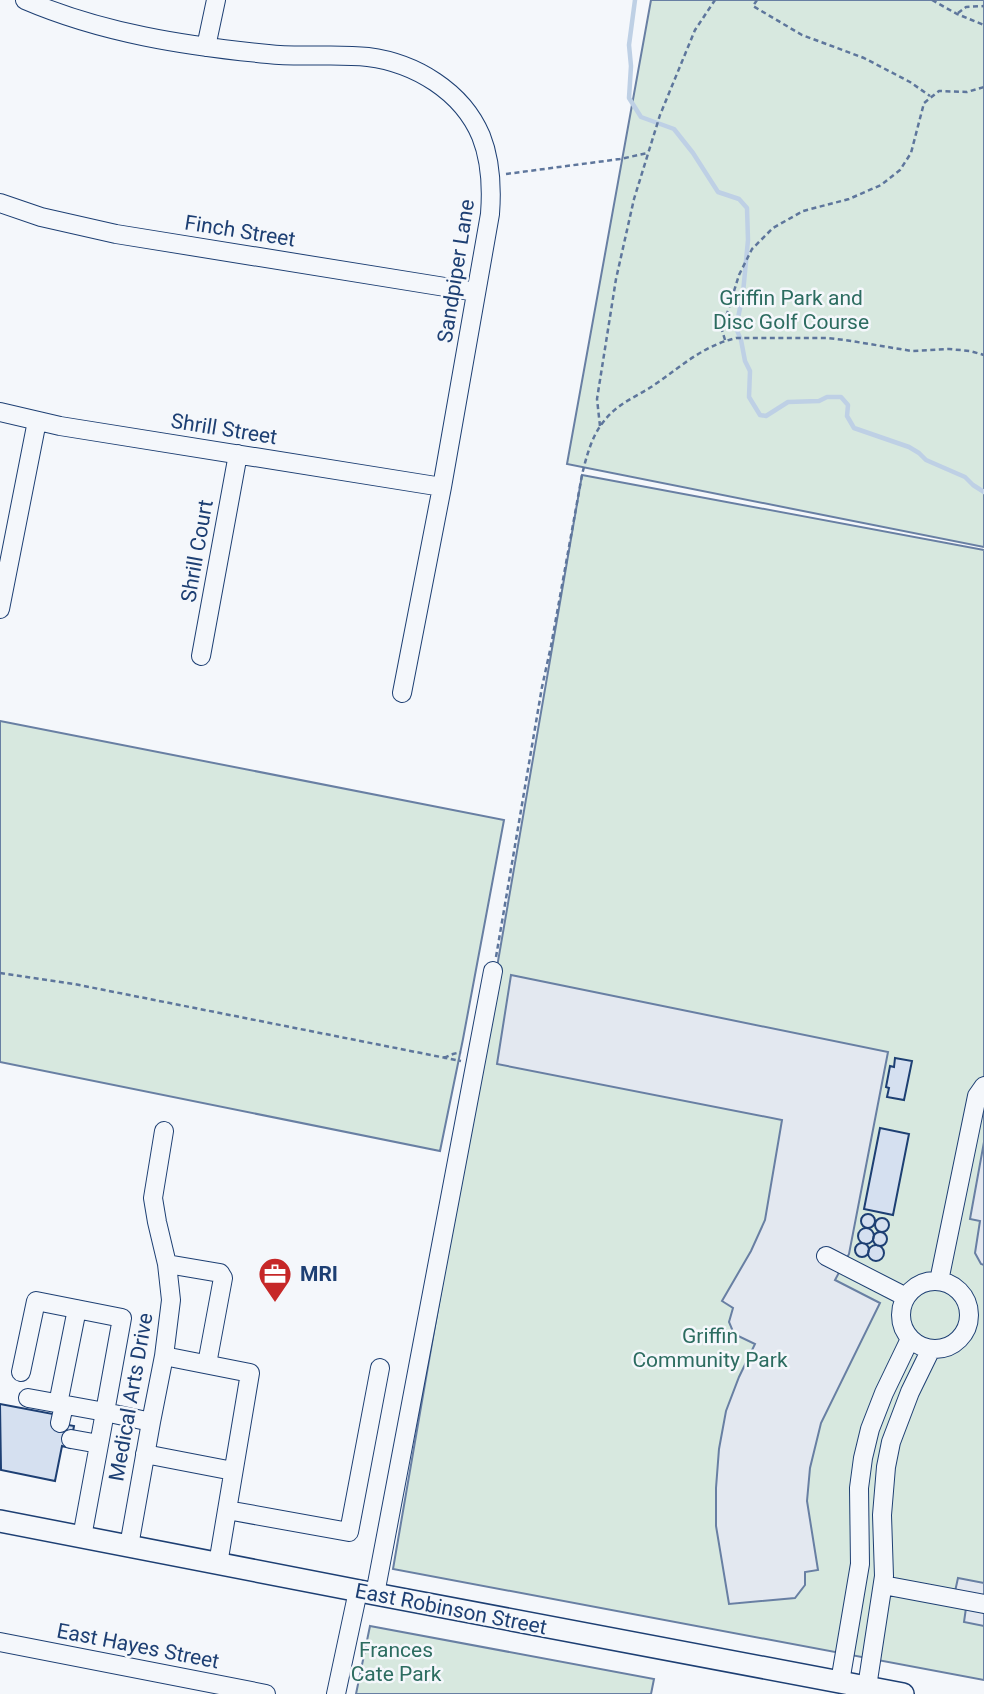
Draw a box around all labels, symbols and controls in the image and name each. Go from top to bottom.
street label: Sandpiper Lane [433,198,479,344]
street label: Finch Street [183,210,297,252]
park label: Griffin Park and Disc Golf Course [713,286,869,334]
street label: Shrill Street [169,409,279,449]
street label: Shrill Court [176,498,218,604]
office icon: MRI [256,1255,294,1304]
place label: MRI [300,1262,338,1286]
street label: Medical Arts Drive [104,1311,158,1483]
park label: Griffin Community Park [632,1324,788,1372]
street label: East Robinson Street [353,1579,549,1639]
street label: East Hayes Street [55,1618,221,1674]
park label: Frances Cate Park [351,1638,442,1686]

